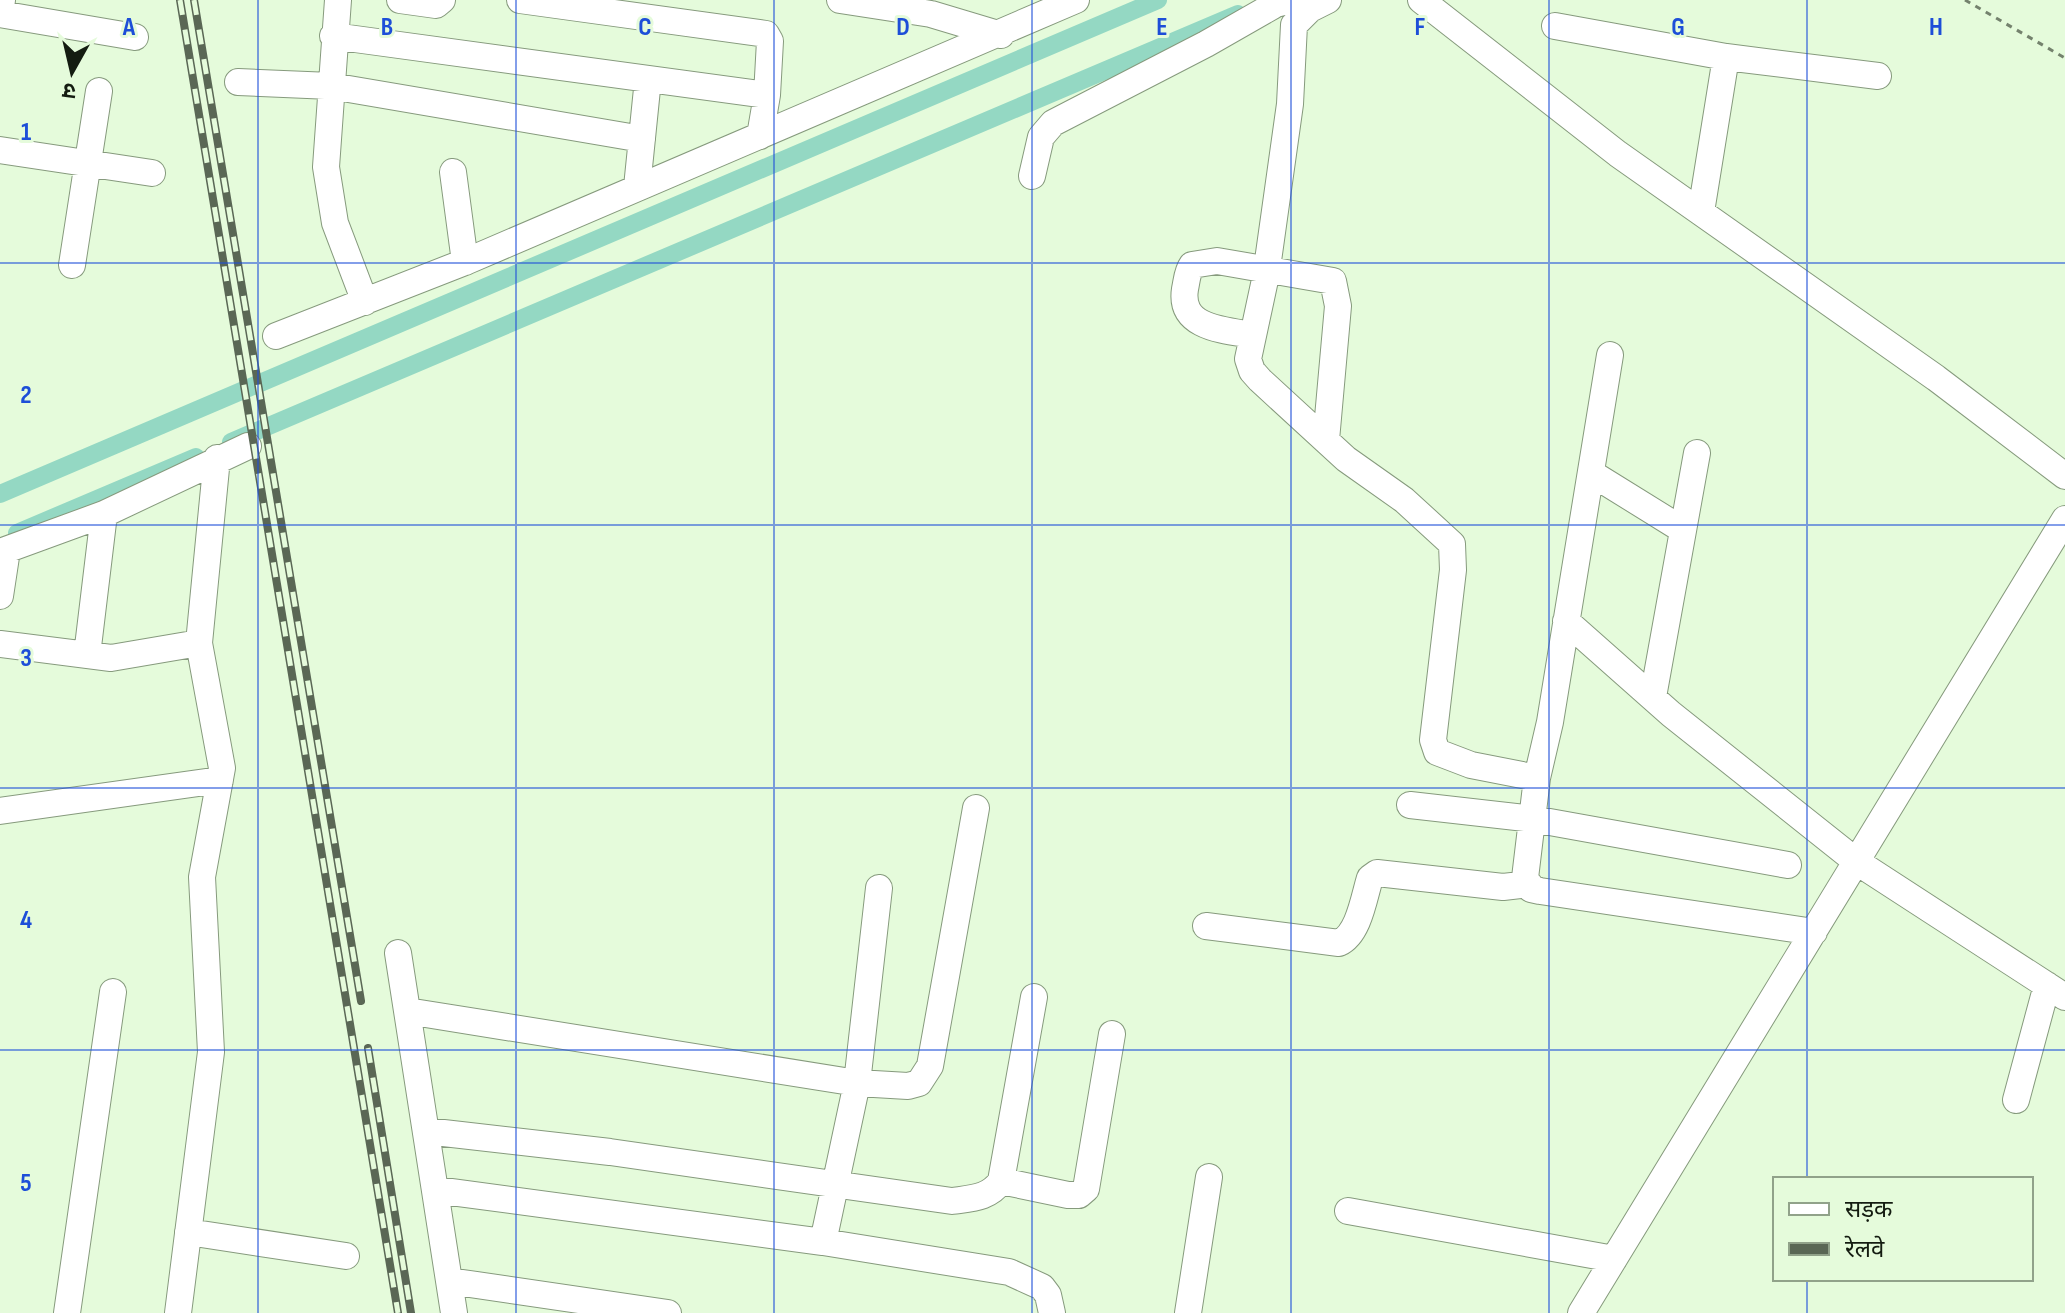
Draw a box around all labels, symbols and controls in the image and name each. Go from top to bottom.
text: A [122,12,136,43]
text: B [381,12,393,43]
text: C [638,12,652,43]
text: D [896,12,910,43]
text: E [1156,12,1168,43]
text: F [1415,12,1426,43]
text: G [1671,12,1685,43]
text: H [1929,12,1943,43]
north arrow [32,32,112,112]
text: उ [60,76,78,105]
text: 1 [21,117,31,148]
text: 2 [20,380,32,411]
text: 3 [20,643,32,674]
text: 4 [20,905,32,936]
text: 5 [20,1168,32,1199]
legend [1773,1177,2033,1281]
text: सड़क [1845,1195,1893,1224]
text: रेलवे [1844,1235,1885,1264]

